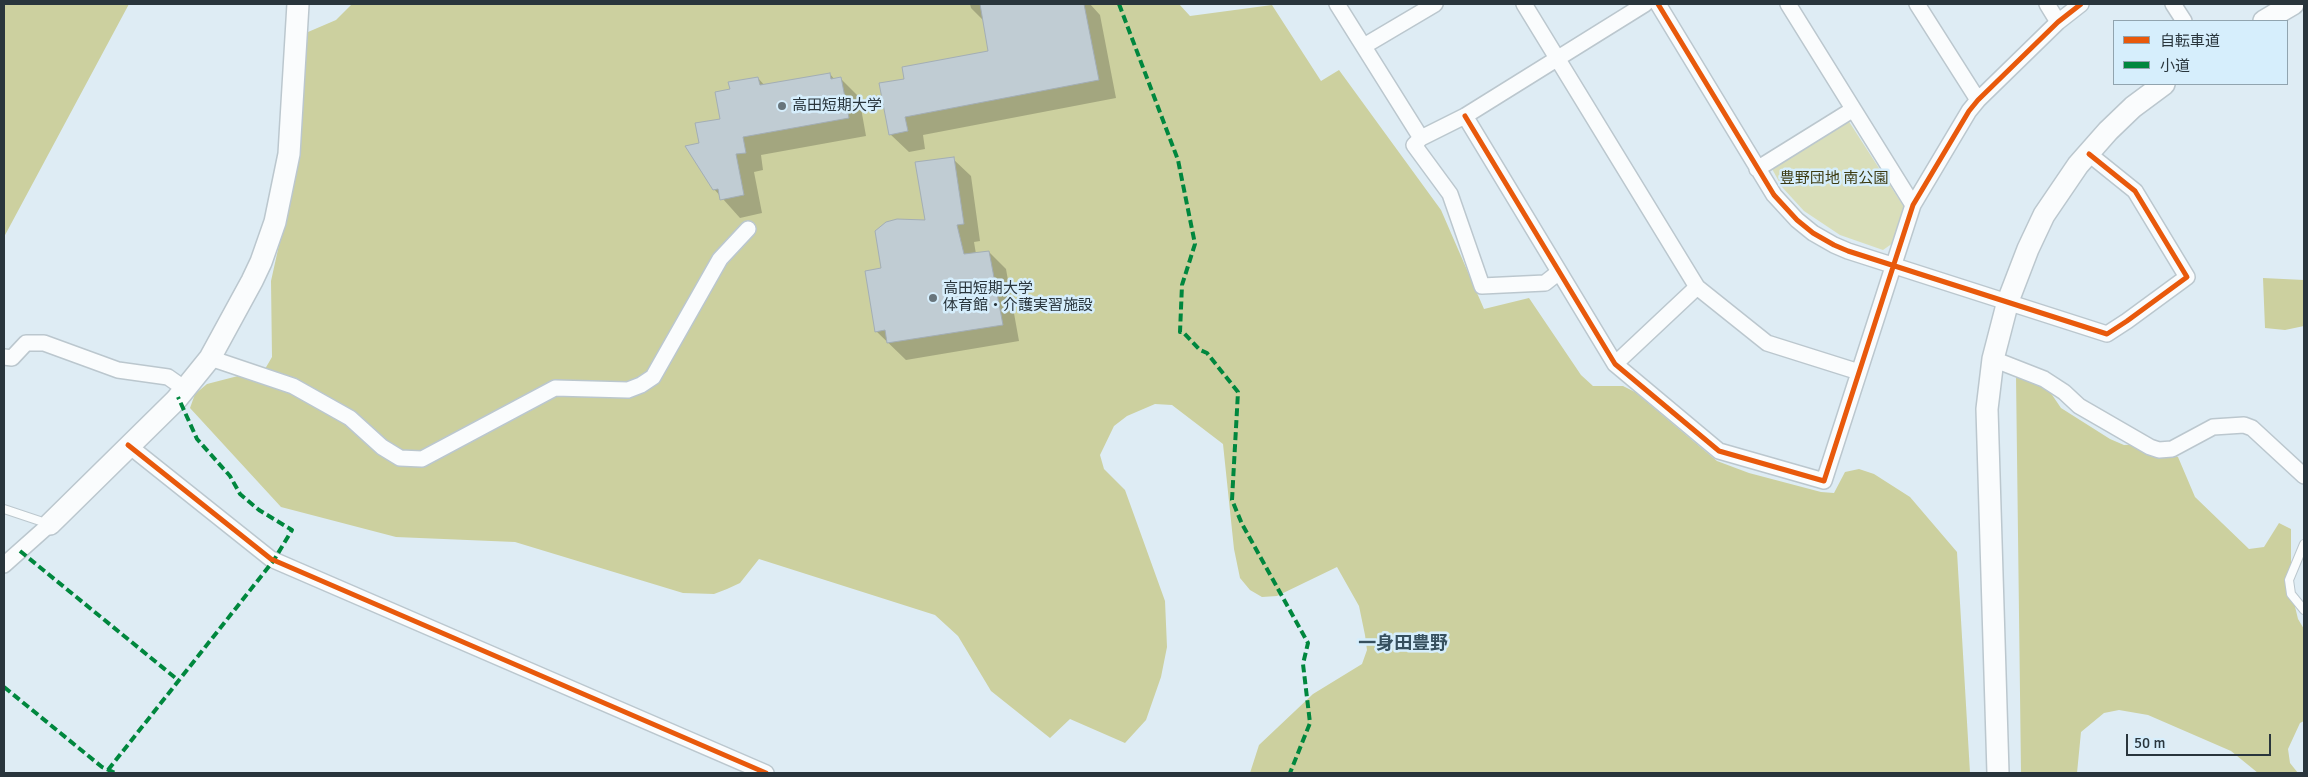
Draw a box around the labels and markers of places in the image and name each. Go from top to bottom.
place label: 高田短期大学 [792,97,882,115]
marker: 高田短期大学 [776,100,788,112]
place label: 高田短期大学 体育館・介護実習施設 [943,280,1093,315]
marker: 高田短期大学 体育館・介護実習施設 [927,292,939,304]

